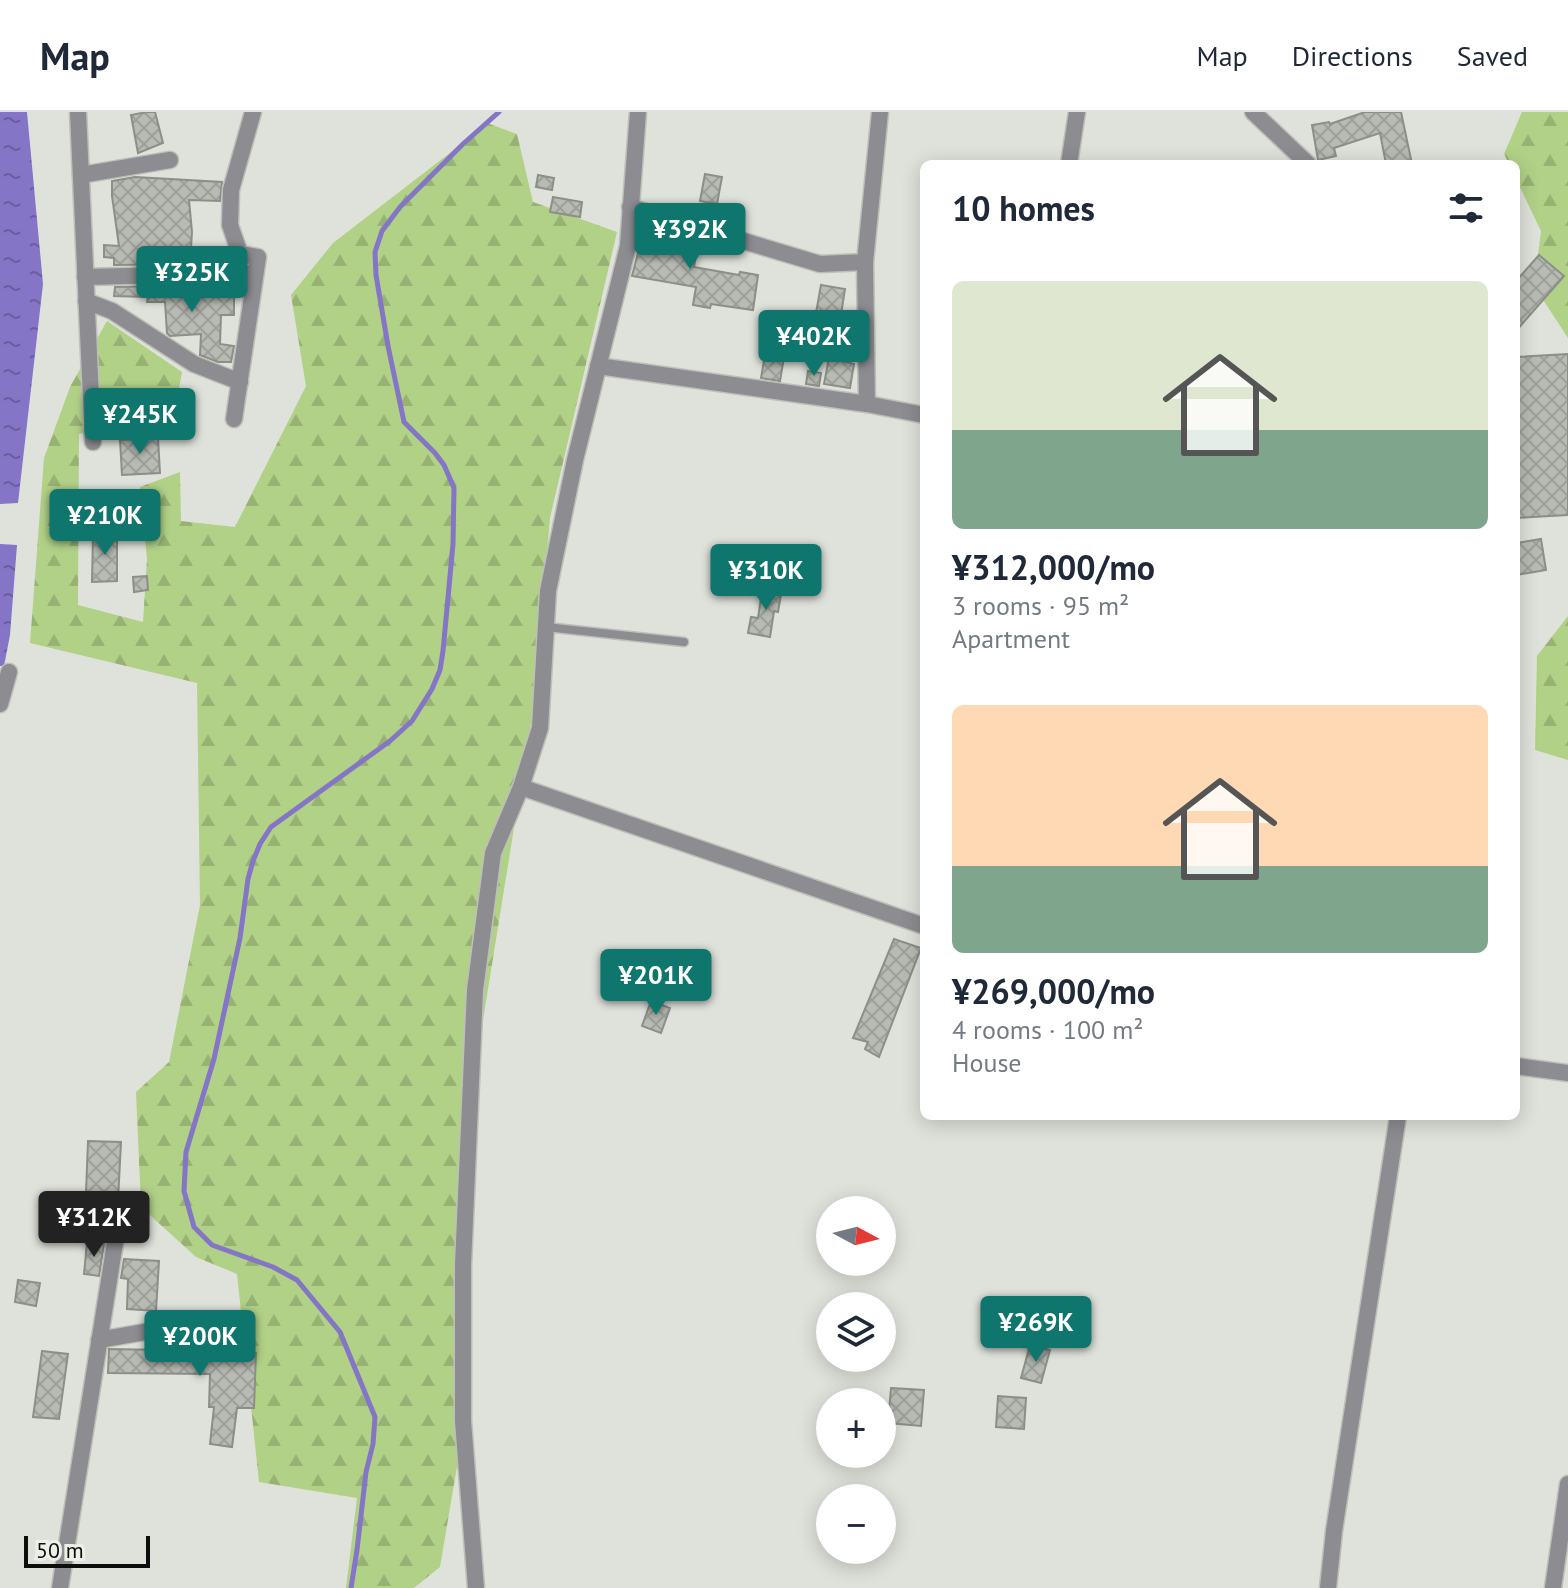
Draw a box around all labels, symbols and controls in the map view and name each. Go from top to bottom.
text: Map [40,31,110,80]
text: Map [1197,37,1248,74]
text: Directions [1292,37,1413,74]
text: Saved [1457,37,1528,74]
text: 10 homes [952,186,1095,230]
icon: filters [1444,186,1488,230]
pin: ¥392K [634,203,746,271]
text: ¥392K [652,212,728,245]
pin: ¥325K [136,246,248,314]
text: ¥325K [154,255,230,288]
pin: ¥402K [758,310,870,378]
text: ¥402K [776,319,852,352]
icon: home [1148,333,1292,477]
pin: ¥245K [84,388,196,456]
text: ¥245K [102,397,178,430]
pin: ¥210K [49,489,161,557]
text: ¥210K [67,498,143,531]
pin: ¥310K [710,544,822,612]
text: ¥312,000/mo [952,545,1155,589]
text: ¥310K [728,553,804,586]
text: 3 rooms · 95 m² [952,589,1129,622]
text: Apartment [952,622,1070,655]
icon: home [1148,757,1292,901]
pin: ¥201K [600,949,712,1017]
text: ¥201K [618,958,694,991]
text: ¥269,000/mo [952,969,1155,1013]
text: 4 rooms · 100 m² [952,1013,1144,1046]
text: House [952,1046,1022,1079]
pin: ¥312K [38,1191,150,1259]
north arrow [816,1196,896,1276]
map controls [816,1196,896,1564]
text: ¥312K [56,1200,132,1233]
button: layers [816,1292,896,1372]
pin: ¥269K [980,1296,1092,1364]
text: ¥269K [998,1305,1074,1338]
pin: ¥200K [144,1310,256,1378]
text: ¥200K [162,1319,238,1352]
button: + [816,1388,896,1468]
button: − [816,1484,896,1564]
scale bar [24,1532,150,1568]
text: 50 m [36,1536,84,1564]

